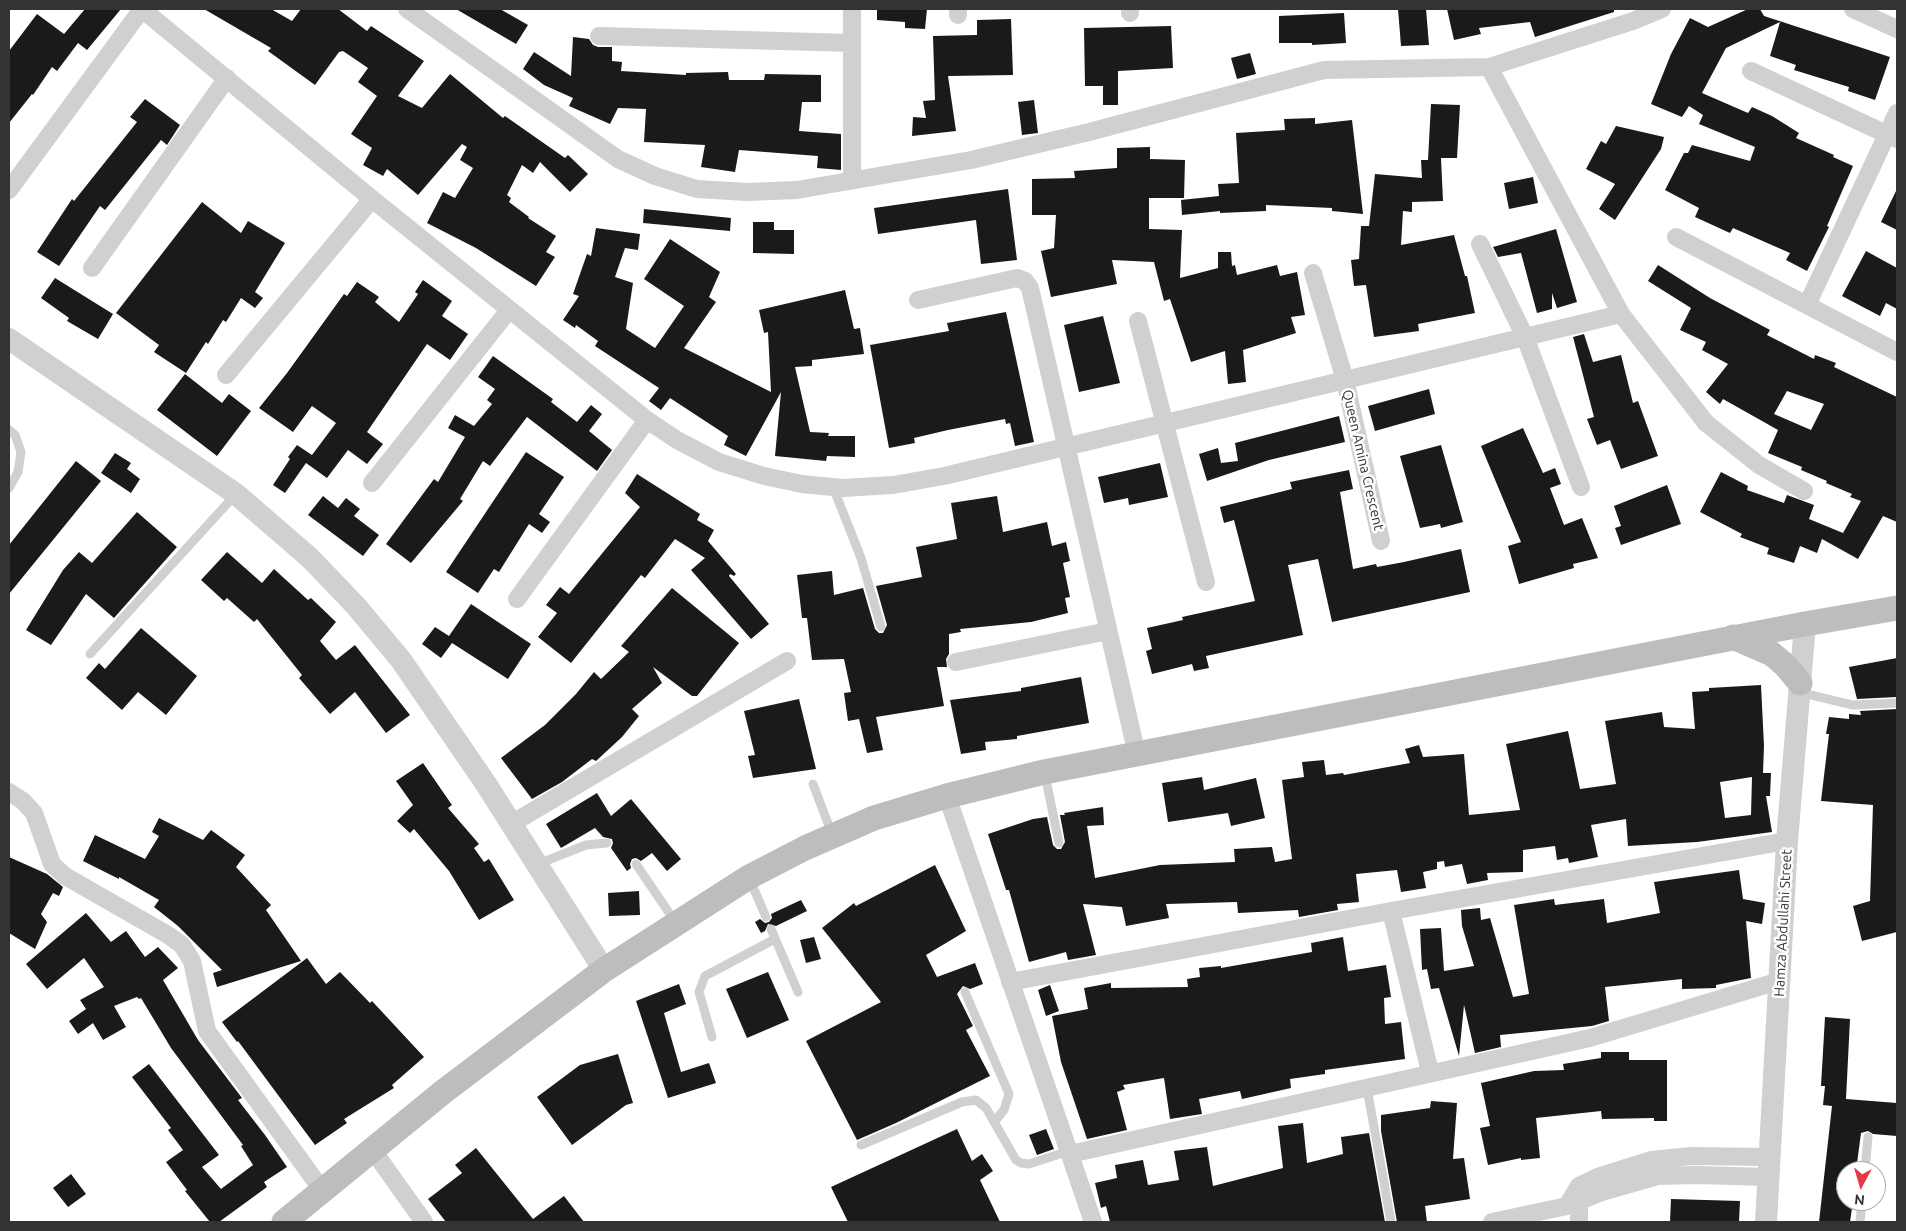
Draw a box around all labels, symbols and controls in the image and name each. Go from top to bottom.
street label: Queen Amina Crescent [1339,388,1387,532]
street label: Hamza Abdullahi Street [1771,849,1795,997]
north arrow [1836,1161,1886,1211]
text: N [1854,1191,1866,1208]

